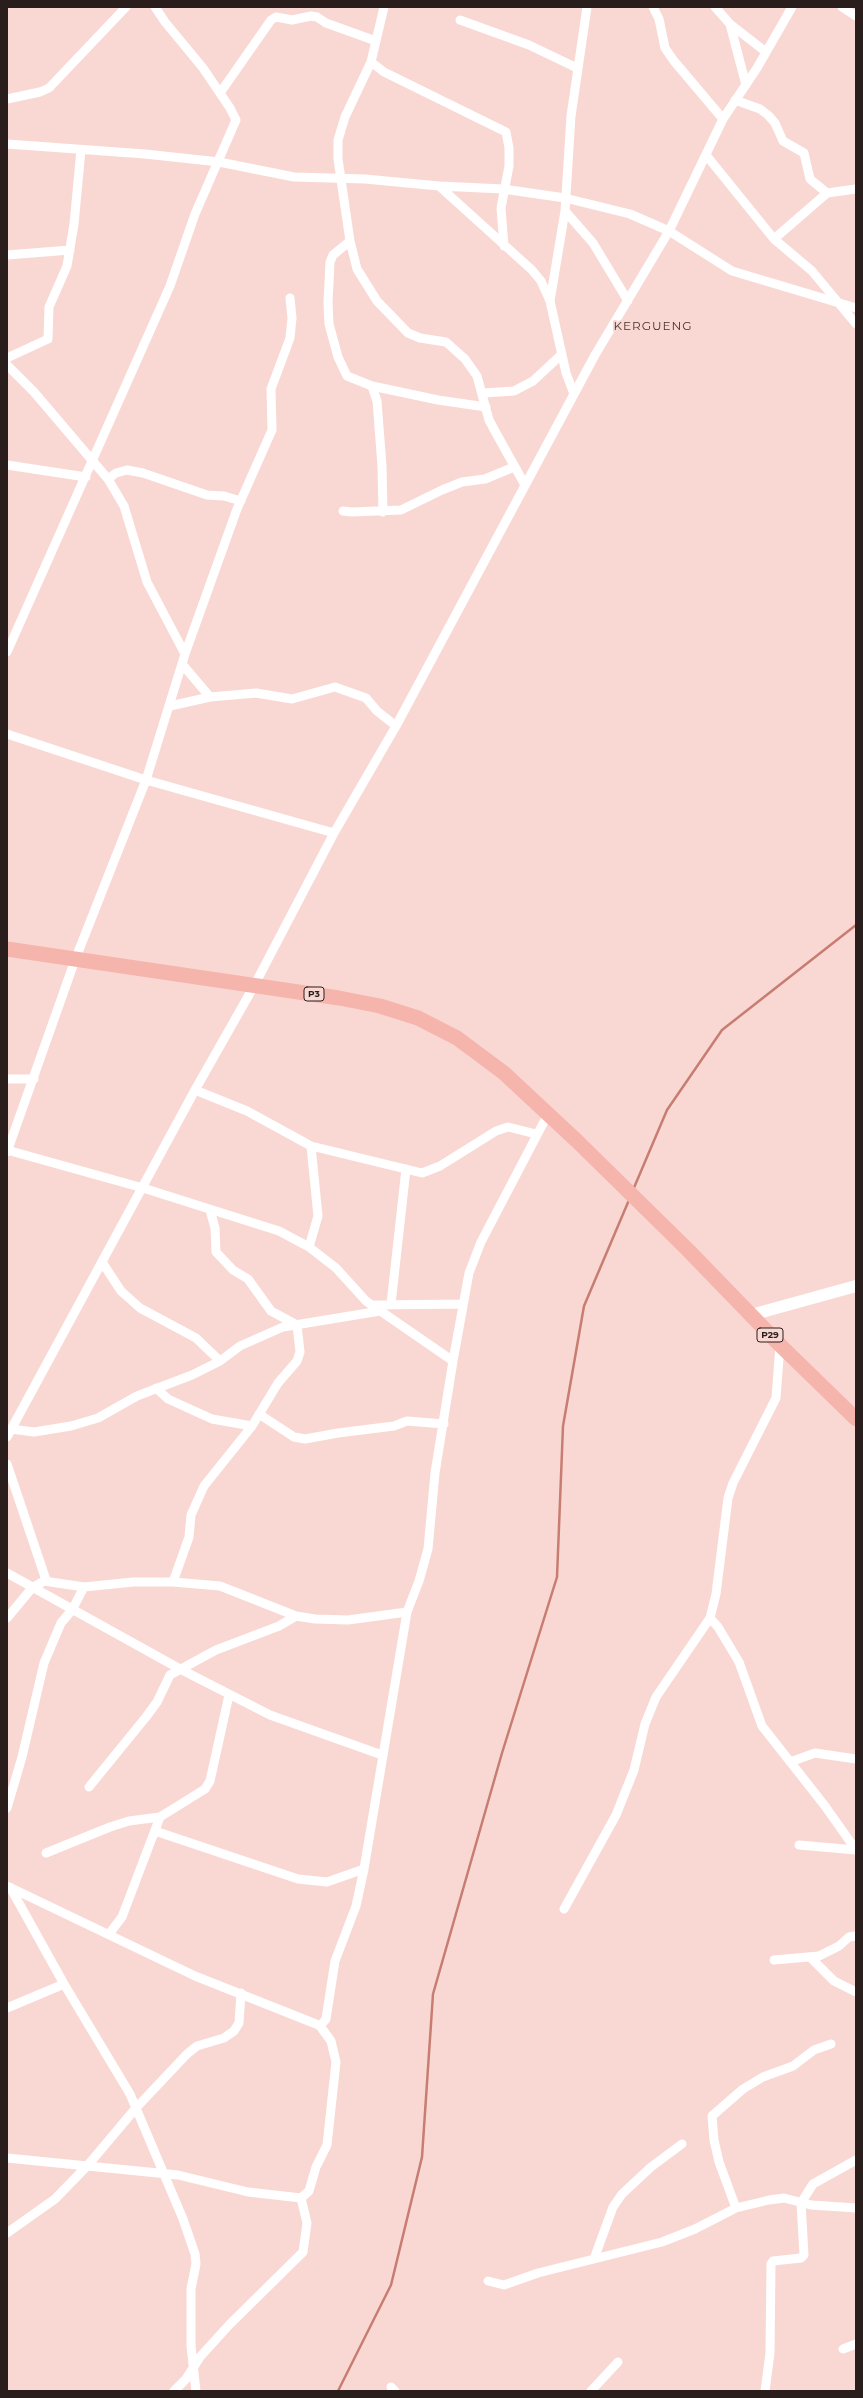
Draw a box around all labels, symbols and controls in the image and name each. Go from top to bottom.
district label: KERGUENG [613,319,693,333]
road number: P3 [304,987,324,1001]
road number: P29 [757,1328,783,1342]

